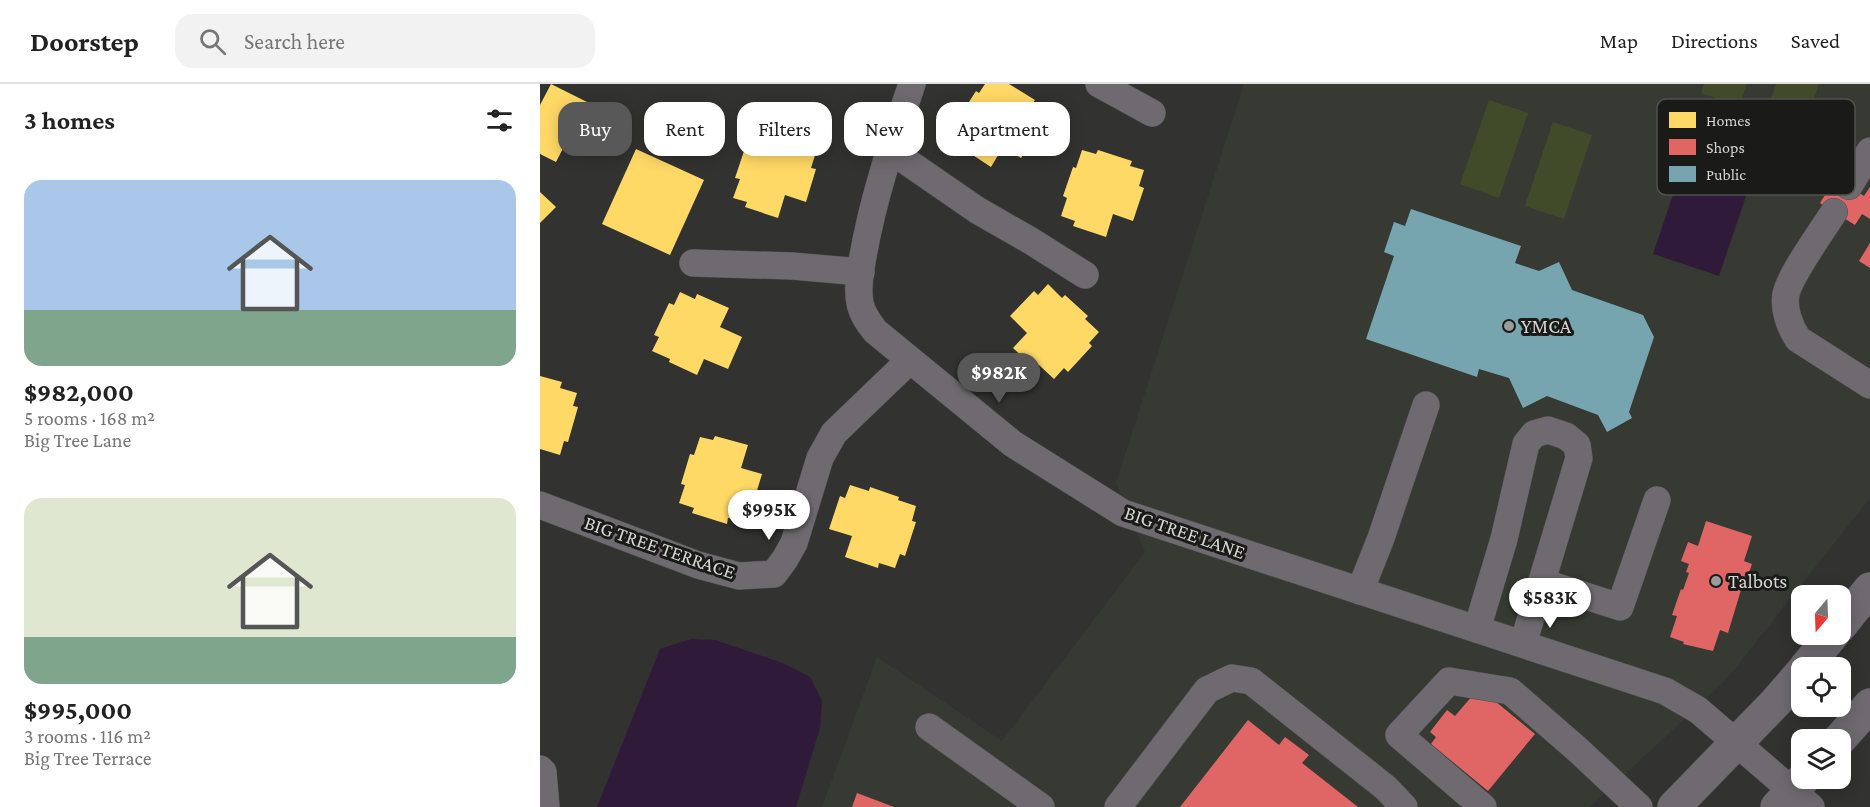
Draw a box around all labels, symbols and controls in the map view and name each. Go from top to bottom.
search box [175,14,595,68]
icon: search [196,25,229,58]
text: Doorstep [30,26,139,57]
text: Search here [244,29,345,54]
text: Map [1600,29,1638,53]
text: Directions [1671,29,1758,53]
text: Saved [1791,29,1840,53]
legend [1657,99,1855,195]
chip: Buy [558,102,632,156]
chip: Rent [644,102,725,156]
chip: Filters [737,102,832,156]
chip: New [844,102,924,156]
chip: Apartment [936,102,1070,156]
icon: filters [483,104,516,137]
text: 3 homes [24,106,115,135]
text: Homes [1706,112,1751,129]
text: Shops [1706,139,1745,157]
text: Public [1706,166,1746,183]
icon: home [216,219,324,327]
place label: YMCA [1521,315,1572,337]
marker: YMCA [1502,319,1516,333]
pin: $982K [957,353,1041,404]
text: $982K [971,361,1027,383]
text: $982,000 [24,378,134,407]
text: 5 rooms · 168 m² [24,407,155,429]
text: Big Tree Lane [24,429,131,451]
pin: $995K [727,490,811,541]
text: $995K [742,498,796,520]
street label: BIG TREE LANE [1122,501,1248,563]
street label: BIG TREE TERRACE [582,511,738,583]
icon: home [216,537,324,645]
place label: Talbots [1728,570,1787,592]
marker: Talbots [1709,574,1723,588]
pin: $583K [1508,578,1592,629]
north arrow [1791,585,1851,645]
map controls [1791,585,1851,789]
text: $583K [1523,586,1577,608]
button: locate [1791,657,1851,717]
text: $995,000 [24,696,132,725]
text: 3 rooms · 116 m² [24,725,151,747]
button: layers [1791,729,1851,789]
text: Big Tree Terrace [24,747,151,769]

